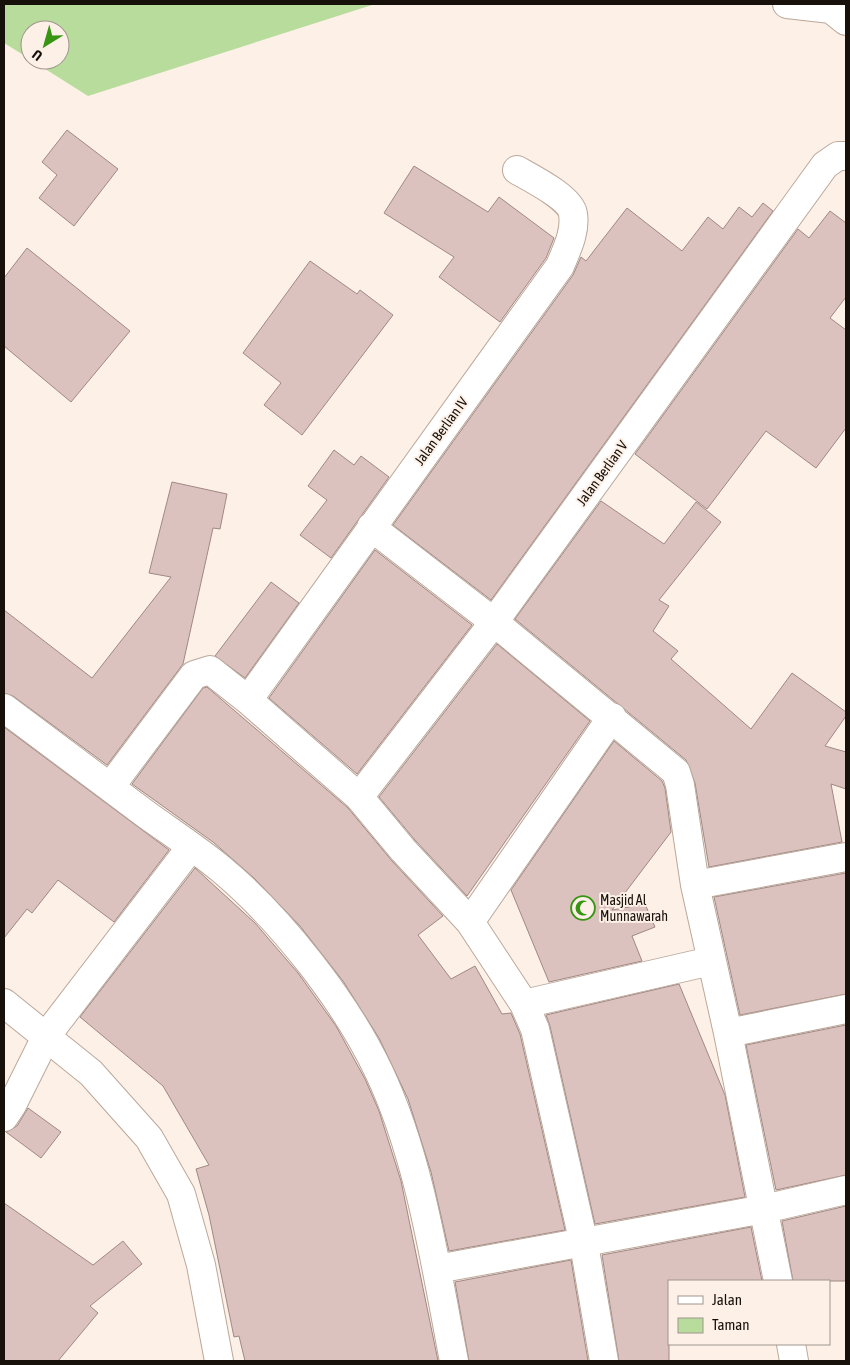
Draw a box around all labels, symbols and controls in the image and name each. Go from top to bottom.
north arrow [20,20,70,70]
text: U [29,47,45,64]
street label: Jalan Berlian IV [411,394,471,468]
street label: Jalan Berlian V [573,437,631,508]
place label: Masjid Al Munnawarah [600,892,668,924]
mosque icon: Masjid Al Munnawarah [570,895,596,921]
legend [668,1280,830,1345]
text: Jalan [712,1291,742,1308]
text: Taman [712,1316,750,1333]

